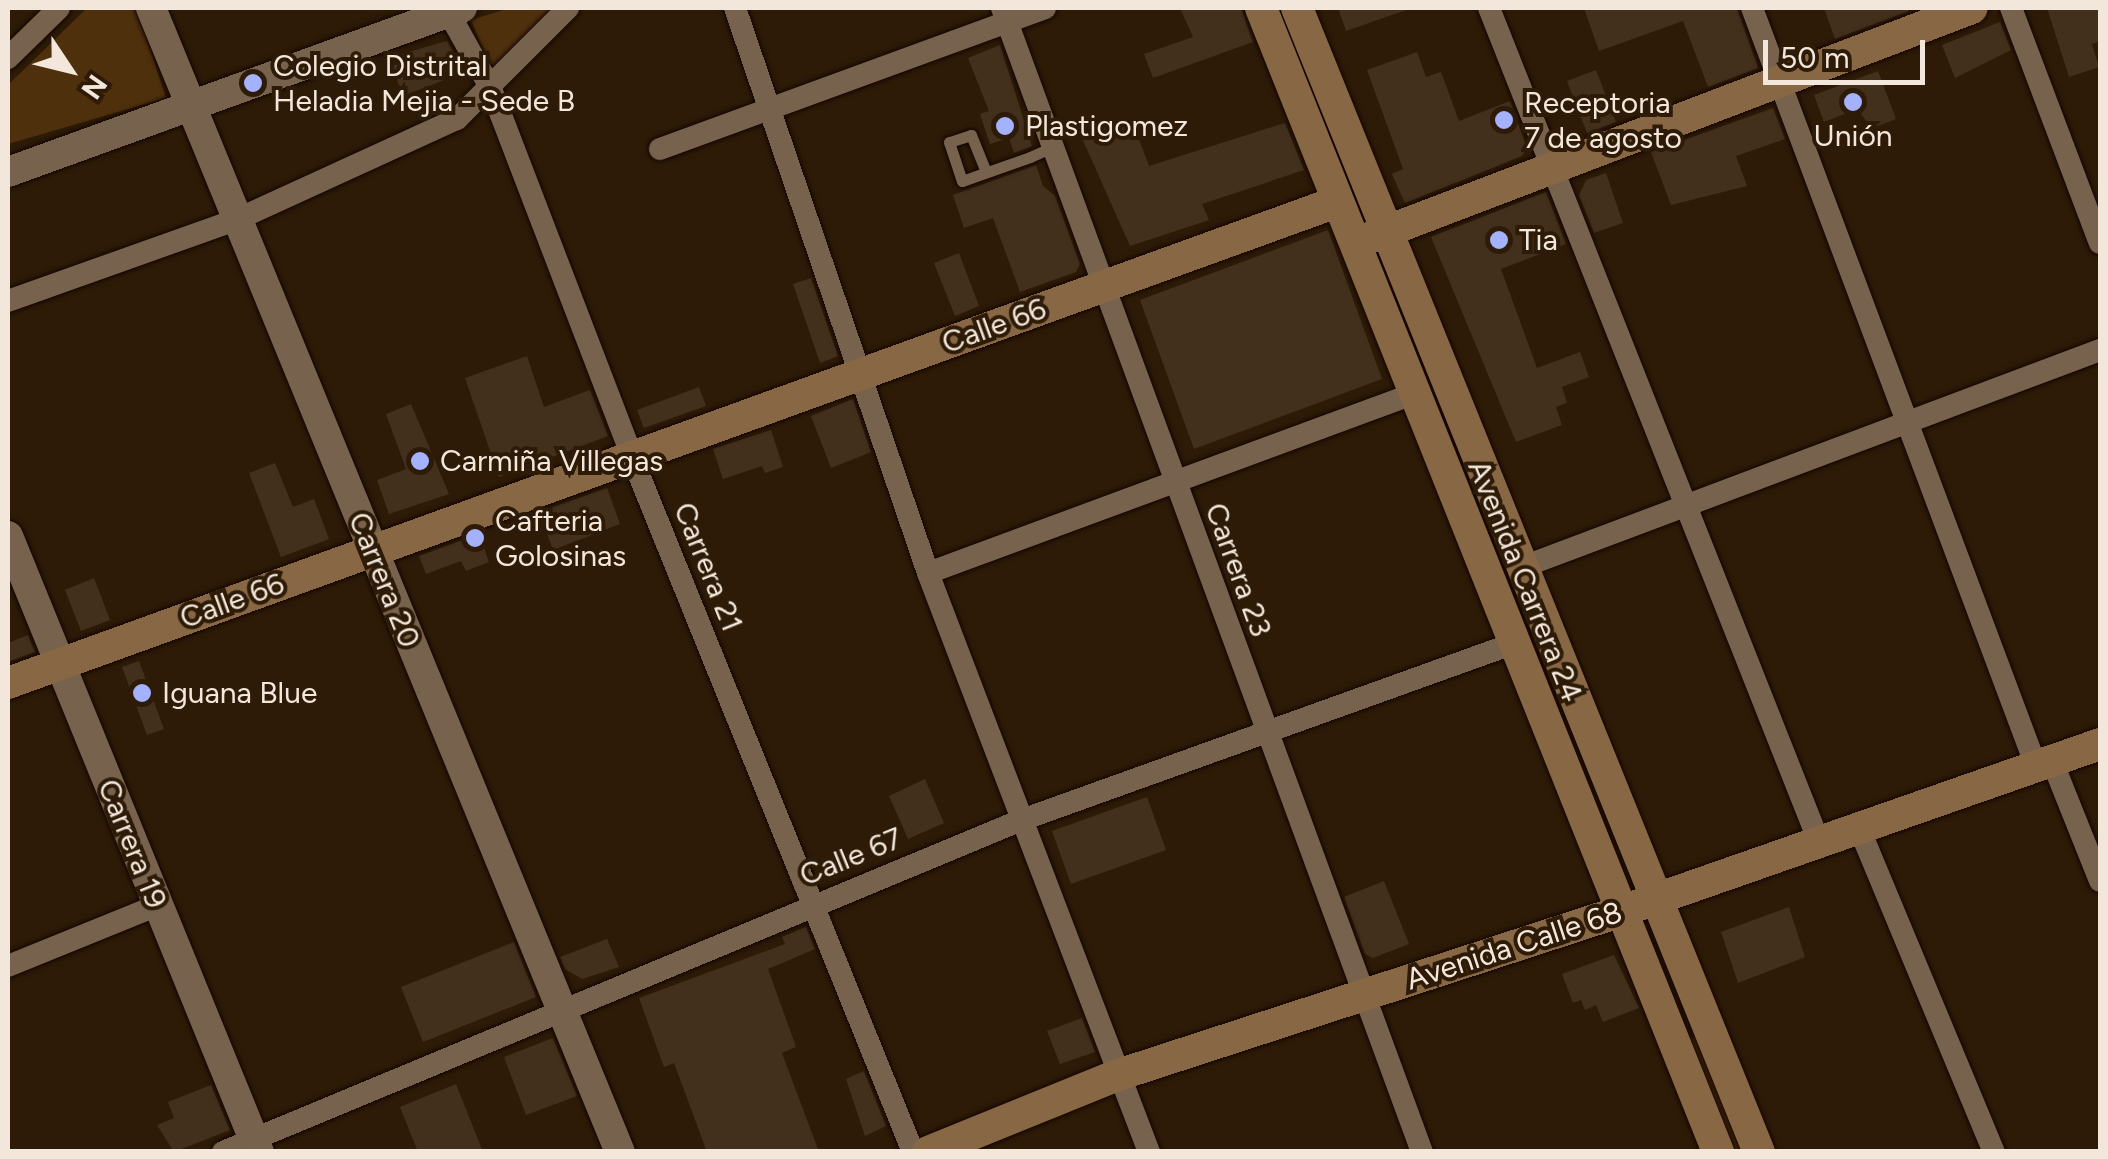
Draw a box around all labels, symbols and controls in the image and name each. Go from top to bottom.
north arrow [20,20,120,120]
scale bar [1768,20,1930,82]
text: 50 m [1780,39,1849,76]
place label: Colegio Distrital Heladia Mejia - Sede B [273,48,575,118]
text: N [74,69,115,106]
marker: Colegio Distrital Heladia Mejia - Sede B [242,72,264,94]
place label: Receptoria 7 de agosto [1524,85,1682,156]
marker: Unión [1842,91,1864,113]
place label: Plastigomez [1025,108,1188,144]
marker: Receptoria 7 de agosto [1493,109,1515,131]
marker: Plastigomez [994,115,1016,137]
place label: Unión [1813,118,1893,154]
place label: Tia [1519,222,1558,258]
marker: Tia [1488,229,1510,251]
street label: Calle 66 [937,291,1051,361]
place label: Carmiña Villegas [440,443,663,479]
marker: Carmiña Villegas [409,450,431,472]
street label: Avenida Carrera 24 [1460,455,1590,707]
street label: Carrera 21 [666,497,750,637]
street label: Carrera 23 [1197,498,1279,642]
place label: Cafteria Golosinas [495,503,626,574]
street label: Carrera 20 [341,507,427,653]
marker: Cafteria Golosinas [464,527,486,549]
street label: Calle 66 [175,566,289,636]
place label: Iguana Blue [162,675,317,711]
marker: Iguana Blue [131,682,153,704]
street label: Carrera 19 [90,774,174,914]
street label: Calle 67 [795,820,907,894]
street label: Avenida Calle 68 [1401,894,1627,998]

